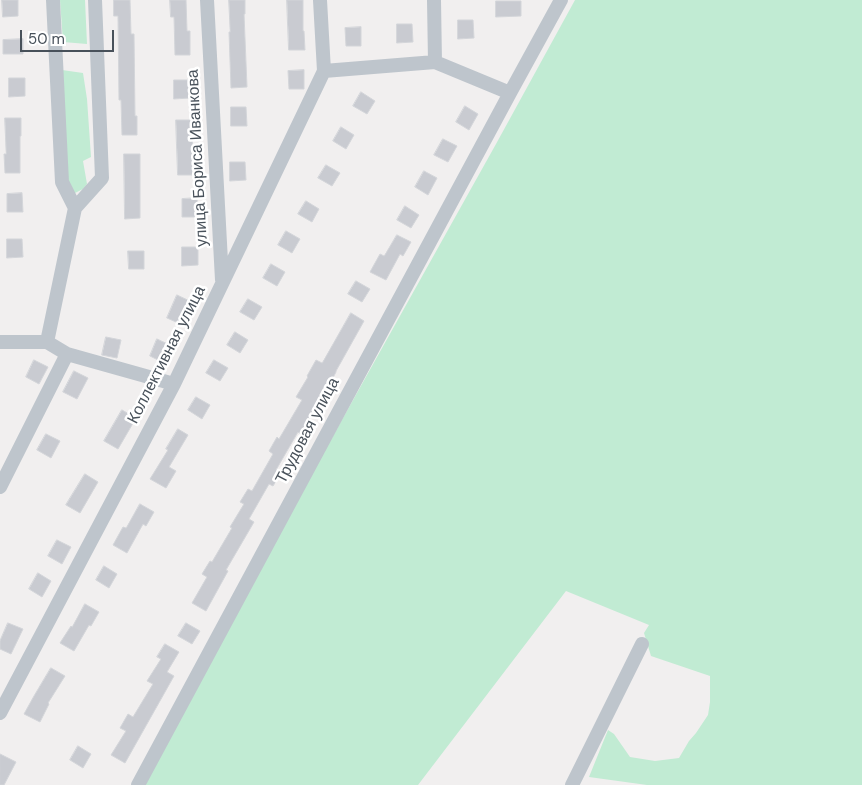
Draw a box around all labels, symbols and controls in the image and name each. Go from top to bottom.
scale bar [22,20,116,52]
text: 50 m [28,29,65,49]
street label: улица Бориса Иванкова [184,69,212,247]
street label: Коллективная улица [124,283,210,427]
street label: Трудовая улица [272,375,344,487]

